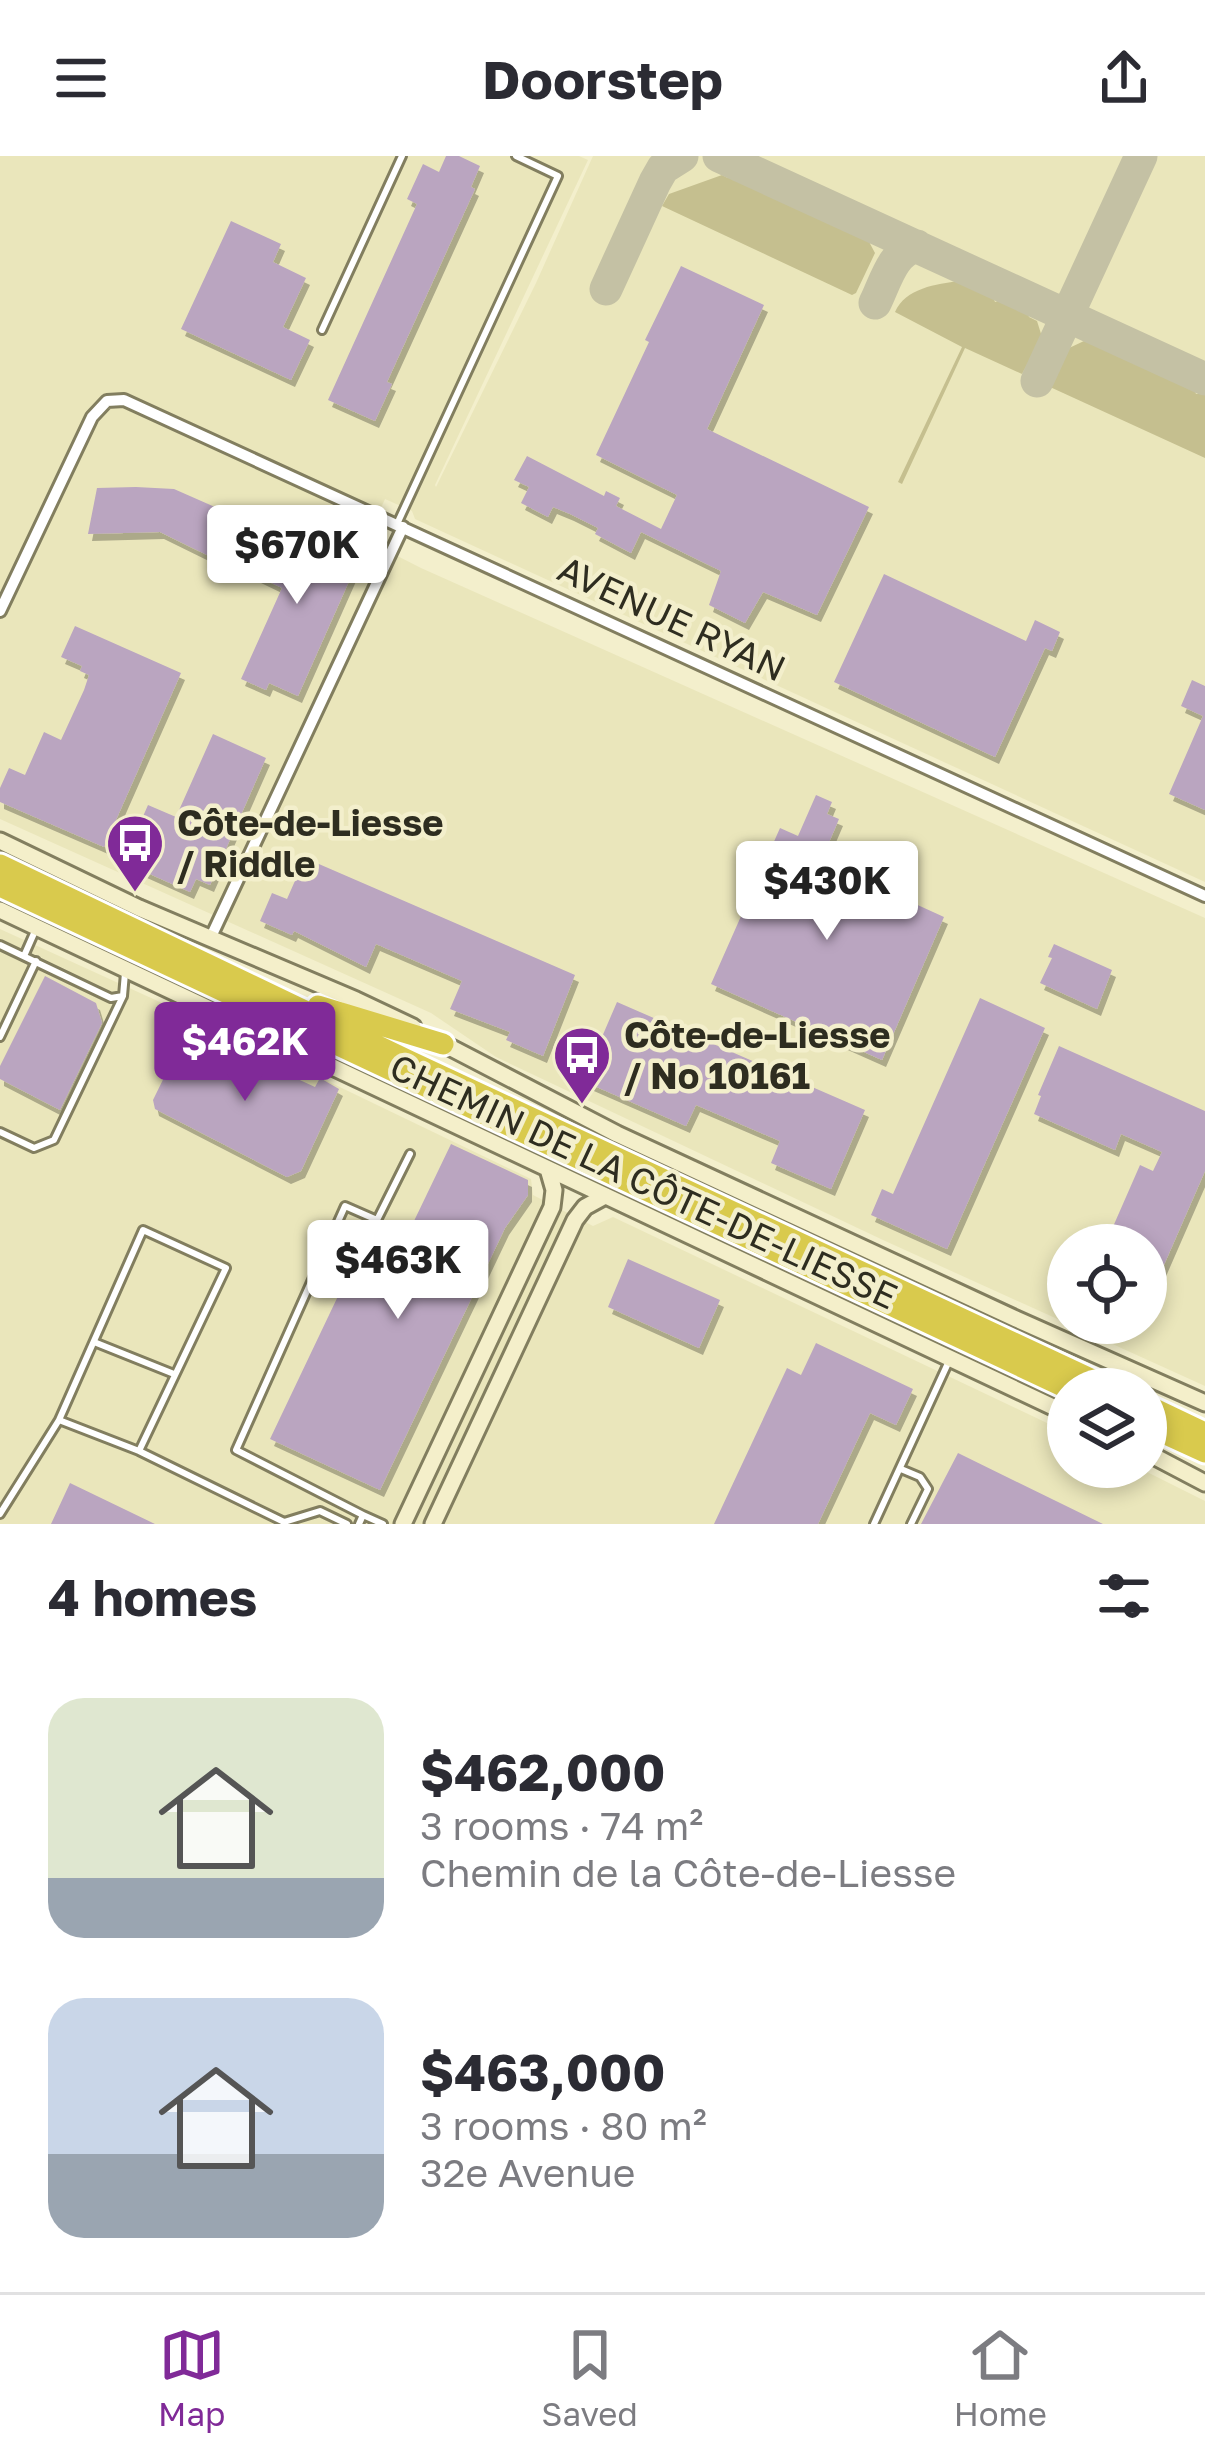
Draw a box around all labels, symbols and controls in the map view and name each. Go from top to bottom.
icon: menu [48,45,114,111]
icon: share [1091,45,1157,111]
text: Doorstep [482,46,723,111]
pin: $670K [213,505,381,607]
text: $670K [234,520,360,567]
street label: AVENUE RYAN [551,547,793,689]
place label: Côte-de-Liesse / Riddle [177,801,444,885]
bus stop icon: Côte-de-Liesse / Riddle [104,812,166,894]
pin: $430K [743,841,911,943]
text: $430K [763,856,891,903]
pin: $462K [161,1002,329,1104]
place label: Côte-de-Liesse / No 10161 [624,1013,891,1097]
text: $462K [181,1017,309,1064]
bus stop icon: Côte-de-Liesse / No 10161 [551,1024,613,1106]
street label: CHEMIN DE LA CÔTE-DE-LIESSE [384,1044,904,1318]
pin: $463K [314,1220,482,1322]
map controls [1047,1224,1167,1488]
button: locate [1047,1224,1167,1344]
text: $463K [334,1235,462,1282]
button: layers [1047,1368,1167,1488]
icon: filters [1091,1563,1157,1629]
text: 4 homes [48,1566,257,1627]
text: $462,000 [420,1741,665,1802]
icon: home [144,1746,288,1890]
text: 3 rooms · 74 m² [420,1802,703,1849]
text: Chemin de la Côte-de-Liesse [420,1849,956,1896]
text: $463,000 [420,2041,665,2102]
icon: home [144,2046,288,2190]
text: 3 rooms · 80 m² [420,2102,707,2149]
text: 32e Avenue [420,2149,635,2196]
tab: Map [158,2322,225,2433]
tab: Saved [541,2322,638,2433]
tab: Home [954,2322,1047,2433]

